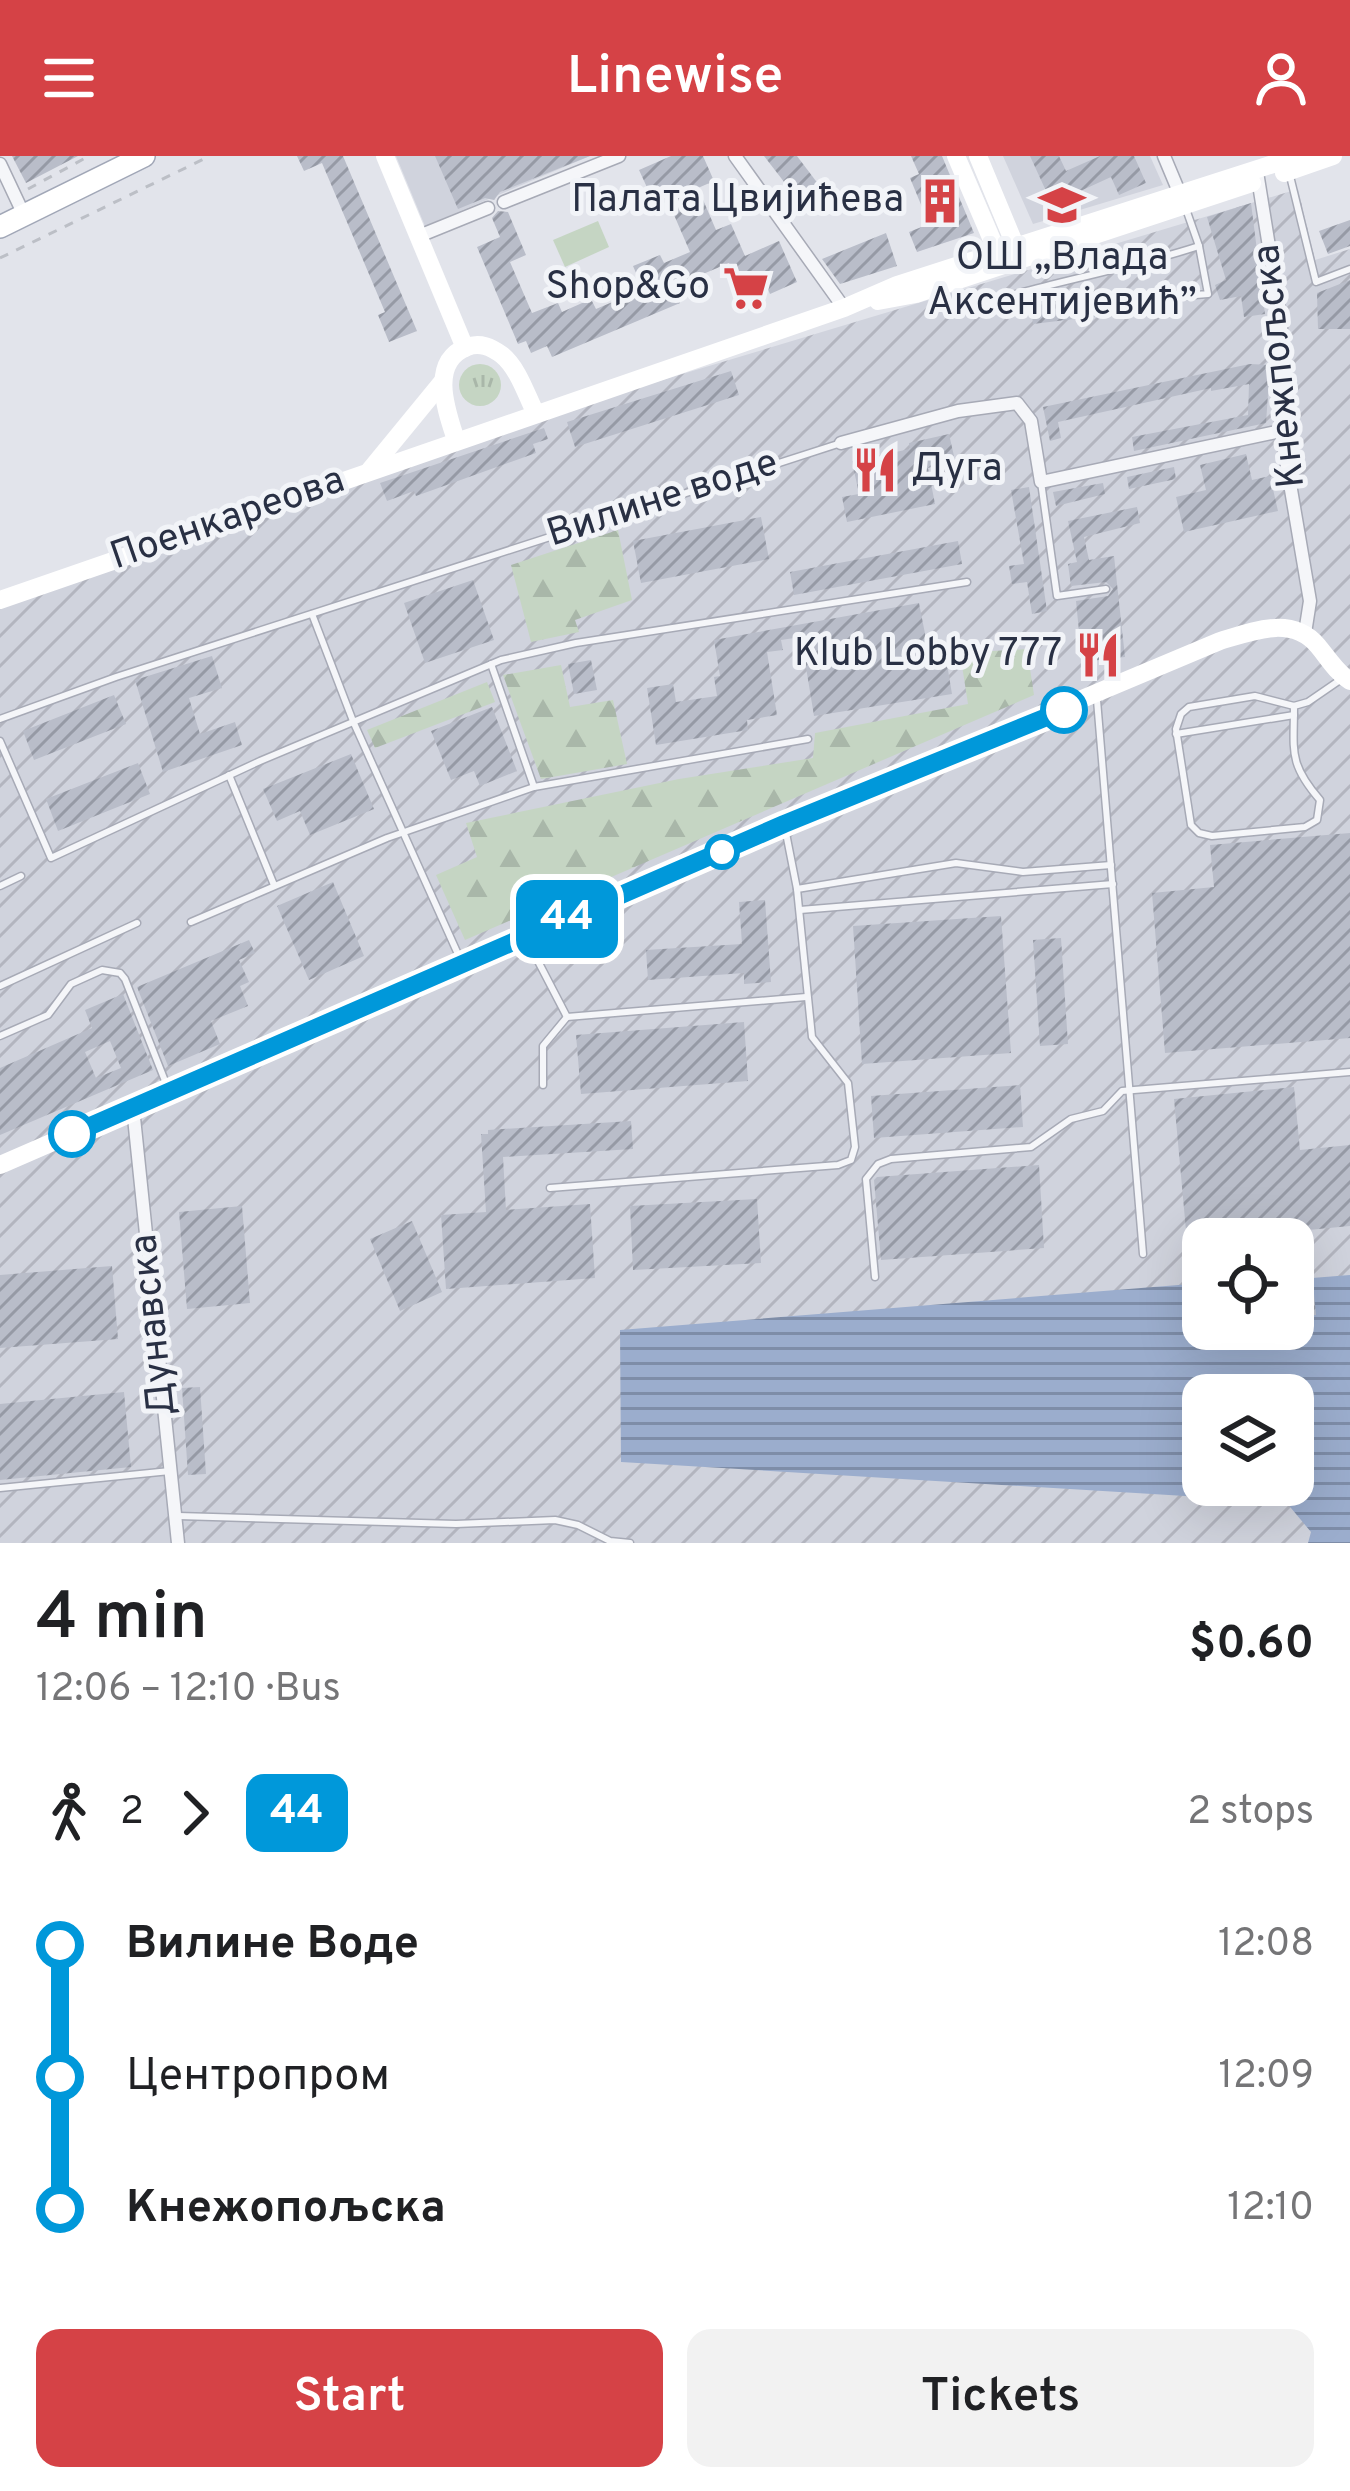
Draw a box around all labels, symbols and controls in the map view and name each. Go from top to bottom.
text: Linewise [567,44,783,113]
icon: menu [36,45,102,111]
icon: person [1248,45,1314,111]
building icon: Палата Цвијићева [915,176,965,226]
place label: Палата Цвијићева [571,177,904,226]
school or university icon: ОШ „Влада Аксентијевић” [1037,180,1087,230]
place label: ОШ „Влада Аксентијевић” [927,235,1197,329]
street label: Кнежпољска [1244,242,1318,490]
supermarket icon: Shop&Go [721,263,771,313]
place label: Shop&Go [545,264,710,313]
street label: Вилине воде [541,440,785,560]
restaurant icon: Дуга [850,445,900,495]
place label: Дуга [911,446,1003,495]
street label: Поенкареова [104,457,352,583]
restaurant icon: Klub Lobby 777 [1073,630,1123,680]
place label: Klub Lobby 777 [794,631,1062,680]
unlabelled marker [1042,688,1086,732]
unlabelled marker [706,836,738,868]
line badge: 44 [513,880,621,958]
text: 44 [540,892,594,945]
unlabelled marker [50,1112,94,1156]
map controls [1182,1218,1314,1506]
button: locate [1182,1218,1314,1350]
street label: Дунавска [121,1232,189,1418]
button: layers [1182,1374,1314,1506]
text: 4 min [36,1579,208,1662]
text: $0.60 [1189,1617,1314,1674]
text: 12:06 – 12:10 · Bus [36,1666,341,1715]
icon: walk [36,1780,102,1846]
icon: forward [162,1780,228,1846]
text: 44 [270,1786,324,1839]
text: 2 [120,1789,144,1838]
text: 2 stops [1187,1789,1314,1838]
text: Вилине Воде [126,1917,419,1974]
text: 12:08 [1218,1921,1314,1970]
text: Центропром [126,2049,390,2106]
text: 12:09 [1218,2053,1314,2102]
text: Кнежопољска [126,2181,446,2238]
text: 12:10 [1227,2185,1314,2234]
button: Start [36,2329,663,2467]
button: Tickets [687,2329,1314,2467]

